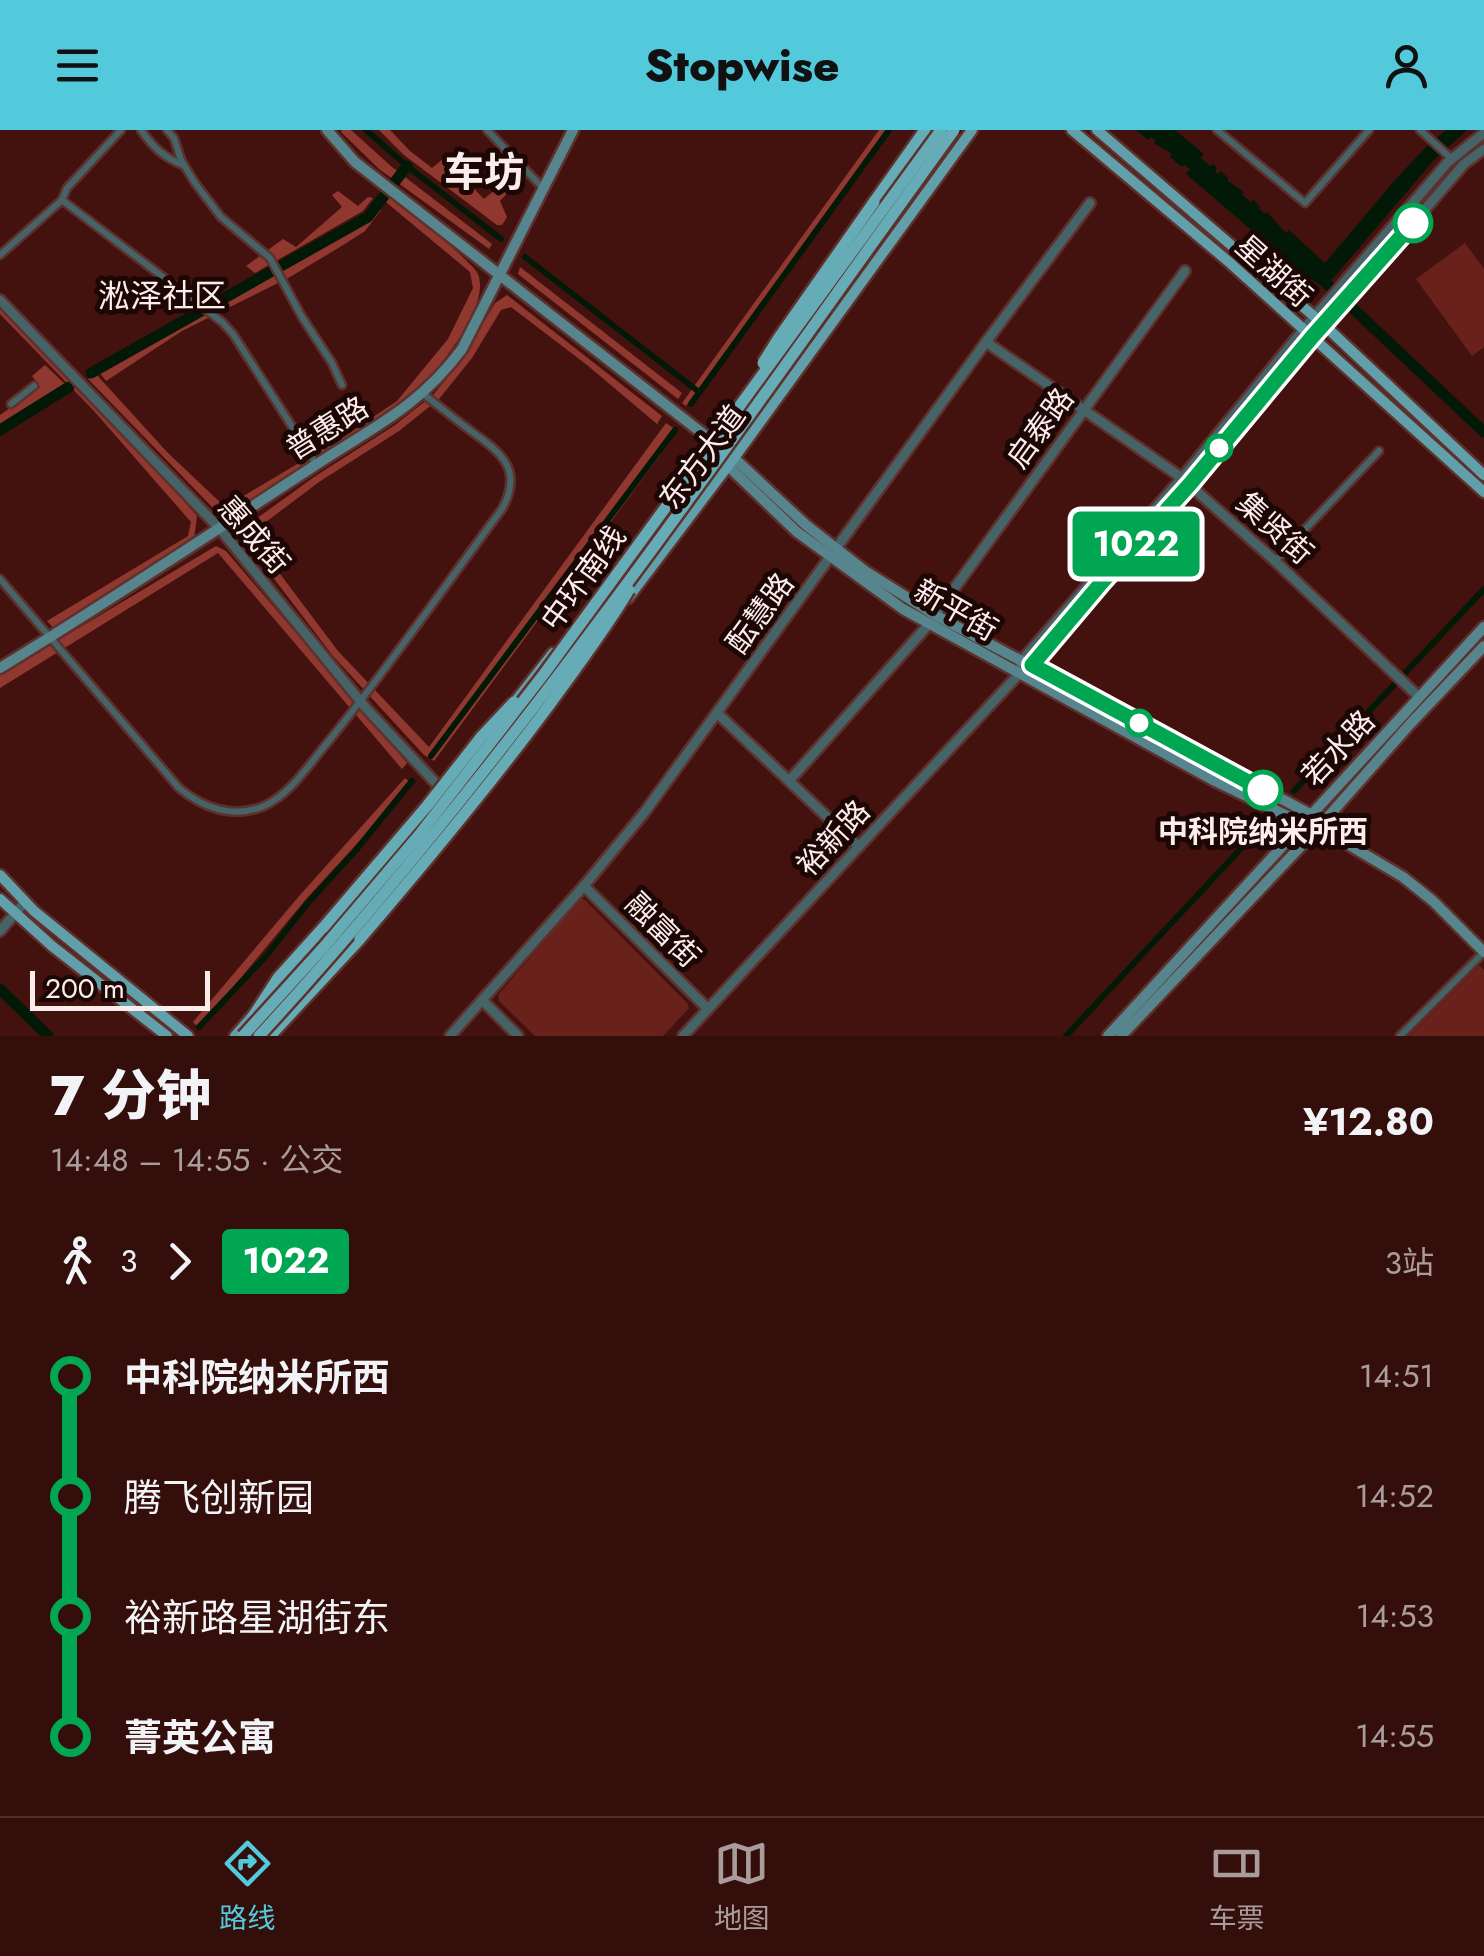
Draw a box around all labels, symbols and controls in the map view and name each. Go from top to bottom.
text: Stopwise [644,33,840,98]
icon: menu [50,38,105,93]
icon: person [1379,38,1434,93]
district label: 车坊 [444,143,524,201]
unlabelled marker [1394,204,1432,242]
street label: 星湖街 [1226,225,1322,317]
district label: 淞泽社区 [98,273,226,319]
street label: 启泰路 [996,379,1084,477]
street label: 普惠路 [277,386,377,470]
street label: 东方大道 [649,396,755,518]
unlabelled marker [1206,435,1232,461]
street label: 集贤街 [1227,482,1323,574]
street label: 惠成街 [208,487,300,583]
line badge: 1022 [1066,512,1206,576]
street label: 中环南线 [530,517,636,639]
text: 1022 [1093,519,1179,569]
street label: 酝慧路 [716,564,804,662]
street label: 新平街 [906,569,1006,651]
street label: 若水路 [1292,700,1384,796]
unlabelled marker [1126,710,1152,736]
marker: 中科院纳米所西 [1244,771,1282,809]
street label: 裕新路 [787,790,879,886]
place label: 中科院纳米所西 [1158,810,1368,853]
street label: 融富街 [616,883,710,977]
scale bar [30,966,210,1010]
text: 200 m [45,968,125,1009]
text: 7 分钟 [50,1056,211,1136]
text: ¥12.80 [1303,1094,1434,1149]
text: 14:48 – 14:55 · 公交 [50,1137,343,1183]
icon: walk [50,1234,105,1289]
icon: forward [152,1234,207,1289]
text: 1022 [242,1236,329,1286]
text: 3 [120,1238,137,1284]
text: 3站 [1385,1240,1434,1286]
text: 中科院纳米所西 [124,1350,390,1405]
text: 14:51 [1359,1353,1434,1399]
text: 腾飞创新园 [124,1470,314,1525]
text: 14:52 [1355,1473,1434,1519]
text: 裕新路星湖街东 [124,1590,390,1645]
text: 14:53 [1356,1593,1434,1639]
text: 菁英公寓 [124,1710,276,1765]
text: 14:55 [1355,1713,1434,1759]
tab: 路线 [219,1836,275,1939]
tab: 地图 [714,1836,770,1939]
tab: 车票 [1209,1836,1265,1939]

